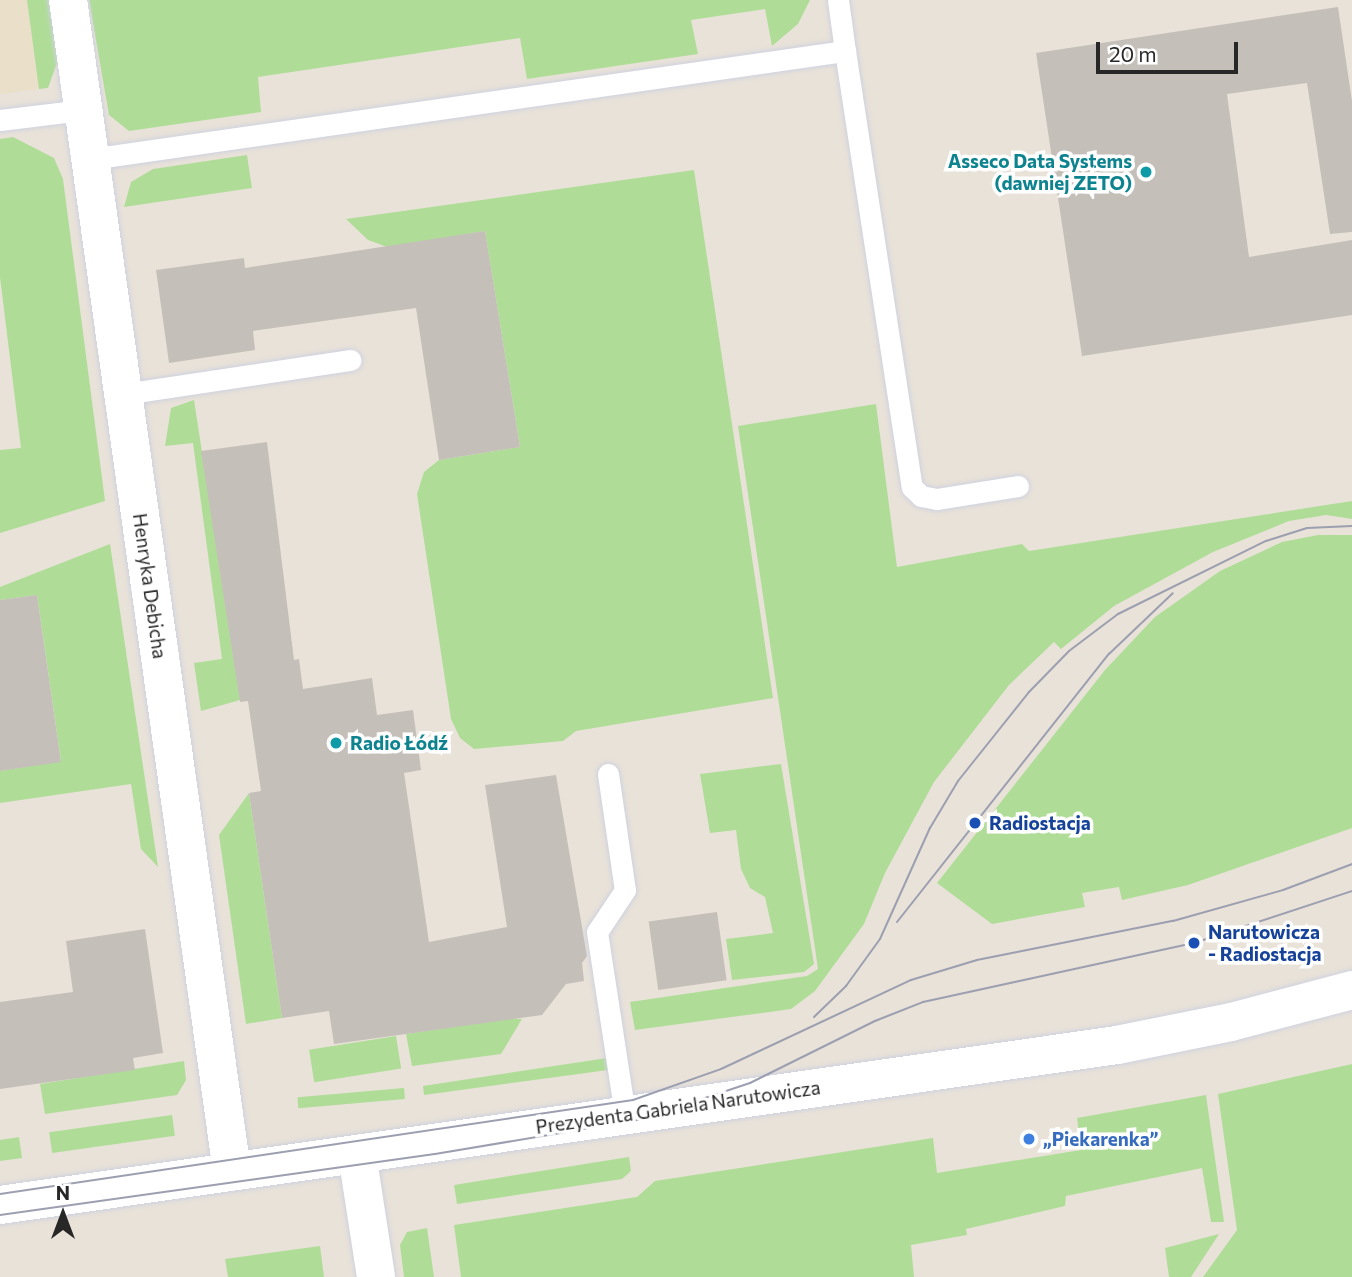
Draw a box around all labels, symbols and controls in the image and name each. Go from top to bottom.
scale bar [1100,28,1242,72]
text: 20 m [1109,41,1157,66]
place label: Asseco Data Systems (dawniej ZETO) [948,150,1132,194]
marker: Asseco Data Systems (dawniej ZETO) [1138,164,1154,180]
street label: Henryka Debicha [128,512,172,660]
place label: Radio Łódź [350,732,448,754]
marker: Radio Łódź [328,735,344,751]
place label: Radiostacja [989,812,1091,834]
marker: Radiostacja [967,815,983,831]
place label: Narutowicza - Radiostacja [1208,921,1322,965]
marker: Narutowicza - Radiostacja [1186,935,1202,951]
street label: Prezydenta Gabriela Narutowicza [534,1076,822,1138]
place label: „Piekarenka” [1043,1128,1158,1150]
marker: „Piekarenka” [1021,1131,1037,1147]
north arrow [28,1179,98,1249]
text: N [56,1181,70,1204]

